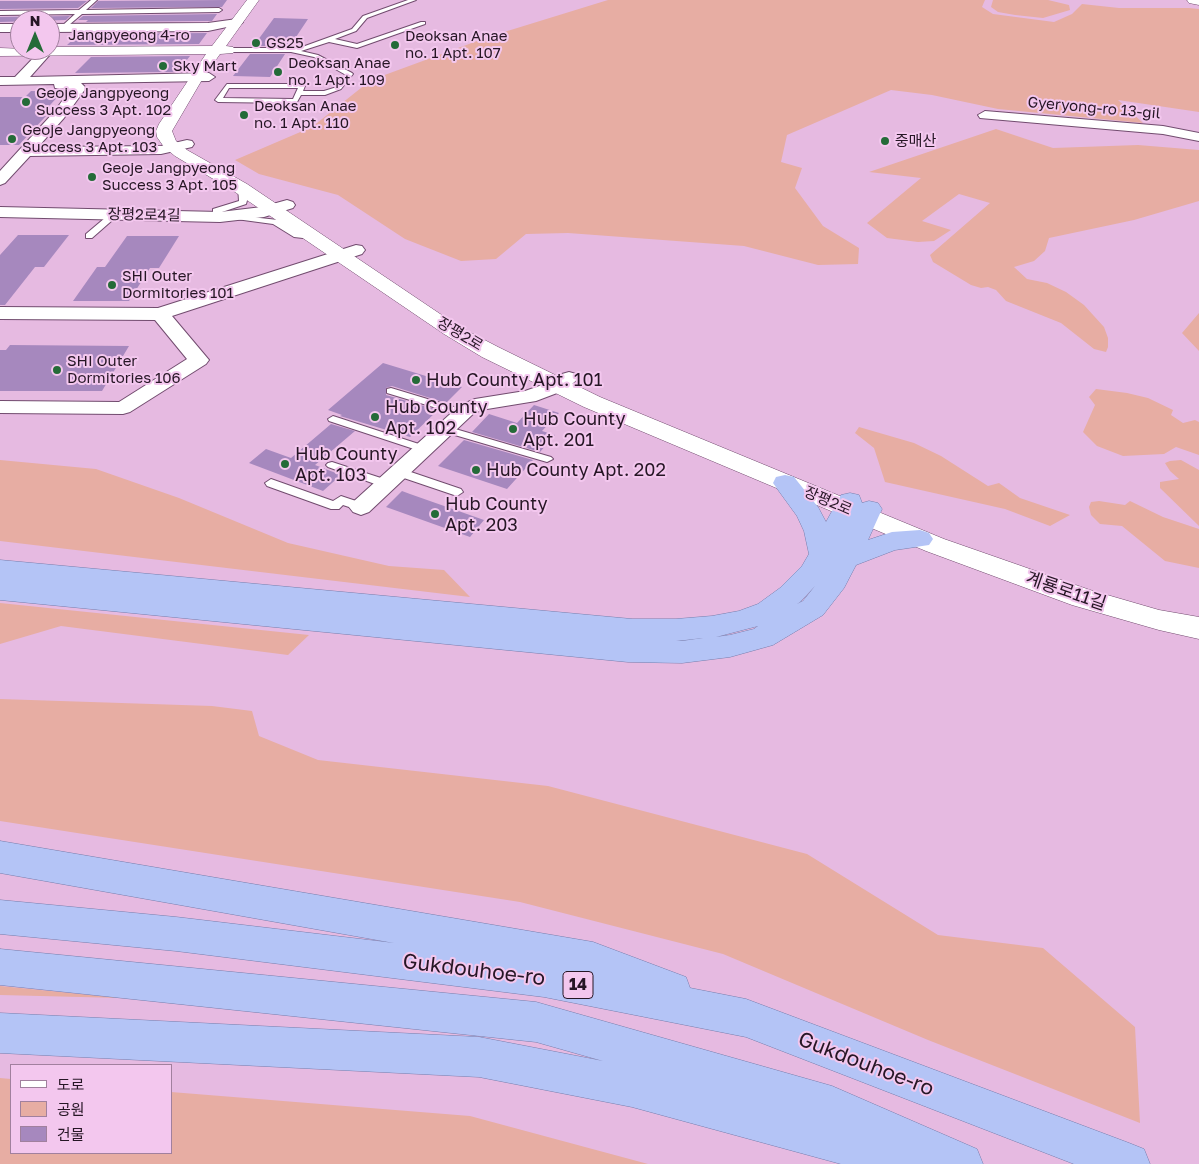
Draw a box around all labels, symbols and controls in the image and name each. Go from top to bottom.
north arrow [10,10,60,60]
text: N [30,12,40,29]
street label: Jangpyeong 4-ro [68,26,190,44]
place label: Deoksan Anae no. 1 Apt. 107 [405,27,508,62]
place label: GS25 [266,34,304,52]
marker: GS25 [250,37,262,49]
marker: Deoksan Anae no. 1 Apt. 107 [389,39,401,51]
place label: Deoksan Anae no. 1 Apt. 109 [288,54,391,89]
place label: Sky Mart [173,57,237,75]
marker: Sky Mart [157,60,169,72]
marker: Deoksan Anae no. 1 Apt. 109 [272,66,284,78]
place label: Geoje Jangpyeong Success 3 Apt. 102 [36,84,171,119]
street label: Gyeryong-ro 13-gil [1027,93,1161,123]
marker: Geoje Jangpyeong Success 3 Apt. 102 [20,96,32,108]
place label: Deoksan Anae no. 1 Apt. 110 [254,97,357,132]
marker: Deoksan Anae no. 1 Apt. 110 [238,109,250,121]
place label: Geoje Jangpyeong Success 3 Apt. 103 [22,121,157,156]
place label: 중매산 [895,132,936,150]
marker: Geoje Jangpyeong Success 3 Apt. 103 [6,133,18,145]
marker: 중매산 [879,135,891,147]
place label: Geoje Jangpyeong Success 3 Apt. 105 [102,159,237,194]
marker: Geoje Jangpyeong Success 3 Apt. 105 [86,171,98,183]
street label: 장평2로4길 [107,205,181,225]
place label: SHI Outer Dormitories 101 [122,267,234,302]
marker: SHI Outer Dormitories 101 [106,279,118,291]
street label: 장평2로 [434,313,486,355]
place label: SHI Outer Dormitories 106 [67,352,181,387]
marker: SHI Outer Dormitories 106 [51,364,63,376]
place label: Hub County Apt. 101 [426,369,602,391]
marker: Hub County Apt. 101 [410,374,422,386]
place label: Hub County Apt. 102 [385,396,488,438]
place label: Hub County Apt. 201 [523,408,626,450]
marker: Hub County Apt. 102 [369,411,381,423]
marker: Hub County Apt. 201 [507,423,519,435]
place label: Hub County Apt. 103 [295,443,398,486]
marker: Hub County Apt. 103 [279,458,291,470]
place label: Hub County Apt. 202 [486,459,666,481]
marker: Hub County Apt. 202 [470,464,482,476]
street label: 장평2로 [801,483,855,519]
place label: Hub County Apt. 203 [445,493,548,536]
marker: Hub County Apt. 203 [429,508,441,520]
street label: 계룡로11길 [1023,567,1109,615]
street label: Gukdouhoe-ro [401,949,547,991]
road number: 14 [563,972,593,998]
street label: Gukdouhoe-ro [795,1027,937,1101]
legend [10,1064,172,1154]
text: 도로 [57,1075,85,1093]
text: 공원 [57,1100,85,1118]
text: 건물 [57,1125,85,1143]

